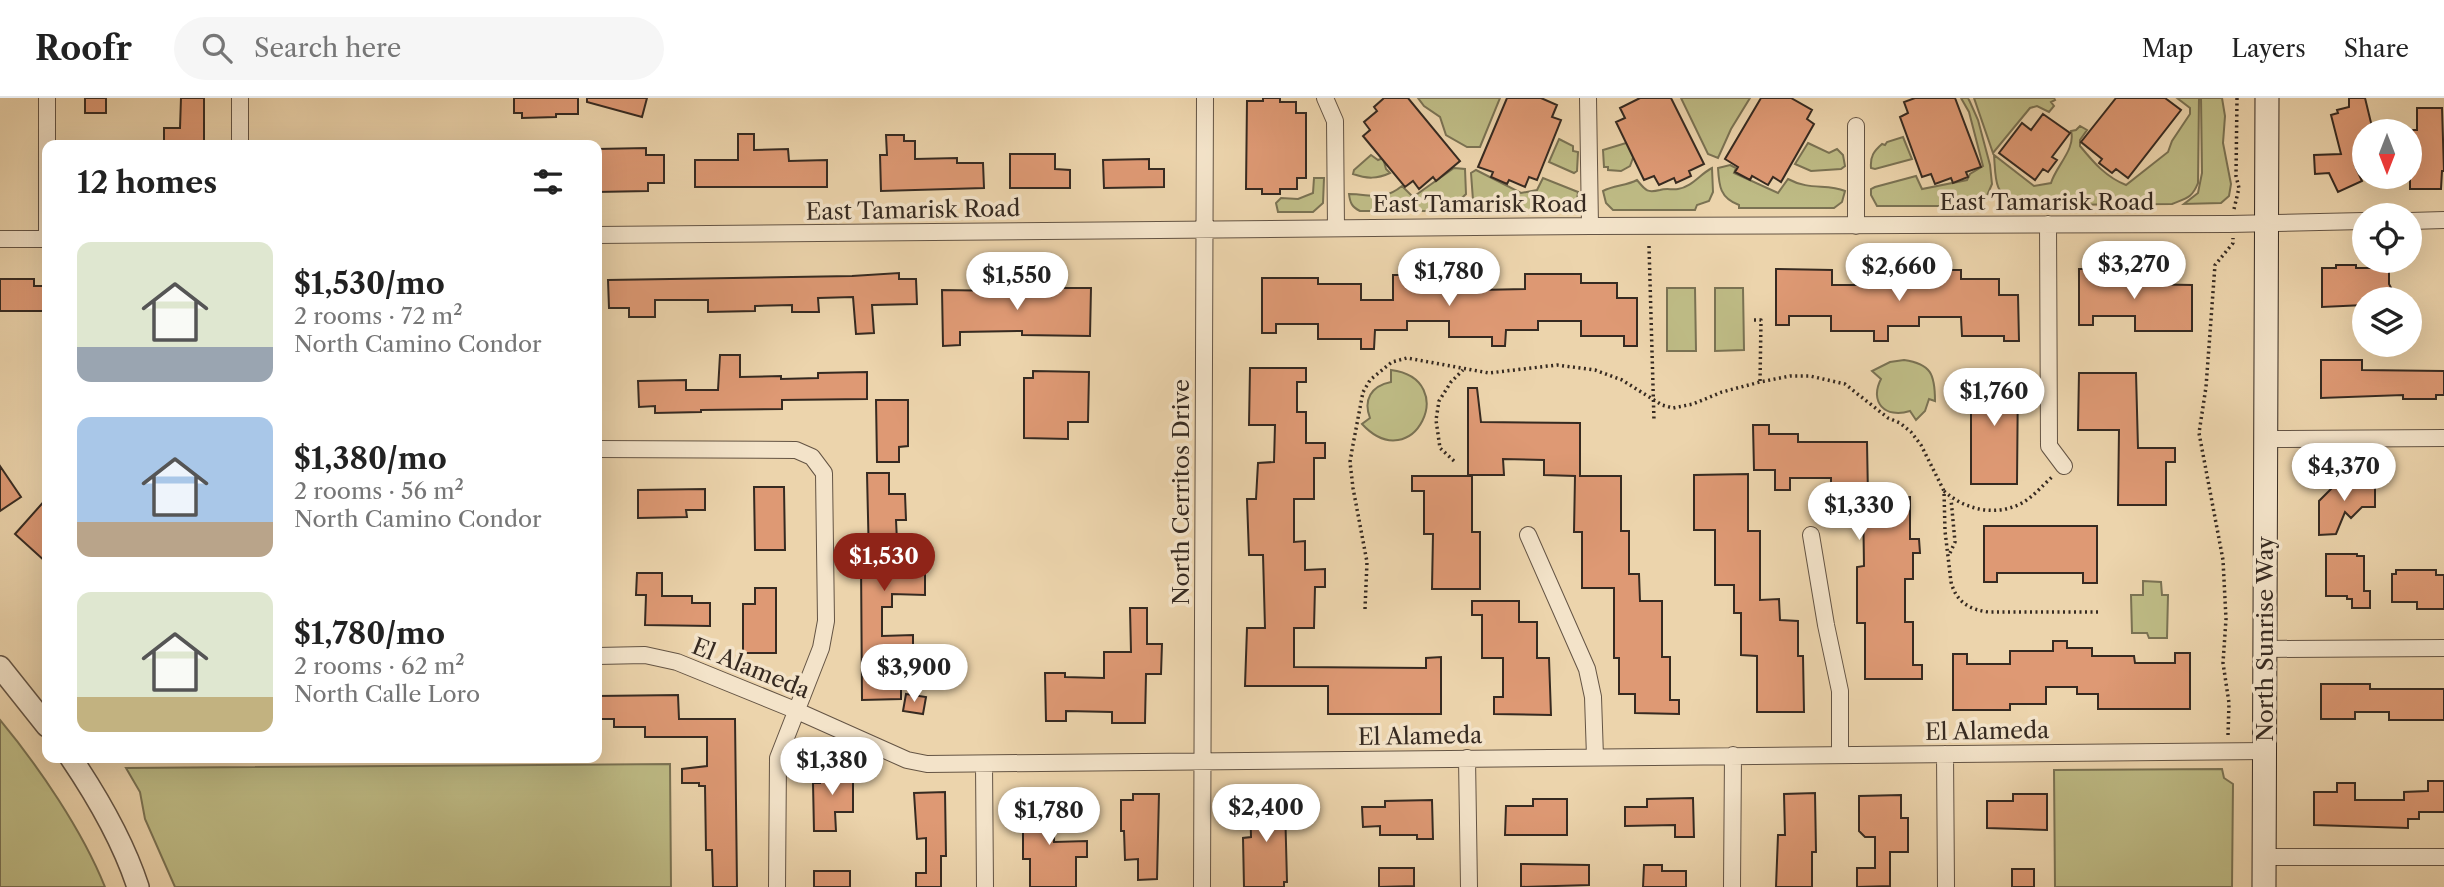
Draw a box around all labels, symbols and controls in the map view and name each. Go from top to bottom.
search box [174,17,664,80]
text: Roofr [35,28,132,69]
icon: search [198,29,236,67]
text: Search here [254,32,401,64]
text: Map [2142,34,2193,63]
text: Layers [2231,34,2306,63]
text: Share [2344,34,2409,63]
north arrow [2352,119,2422,189]
map controls [2352,119,2422,357]
icon: filters [529,163,567,201]
text: 12 homes [77,164,217,201]
street label: East Tamarisk Road [1940,188,2154,216]
street label: East Tamarisk Road [1373,190,1587,218]
street label: East Tamarisk Road [805,194,1021,226]
button: locate [2352,203,2422,273]
pin: $3,270 [2077,242,2191,301]
pin: $2,660 [1842,244,1956,303]
pin: $1,780 [1392,248,1506,308]
text: $3,270 [2098,250,2170,278]
pin: $1,550 [960,252,1074,312]
text: $2,660 [1862,252,1936,280]
text: $1,780 [1414,257,1484,285]
text: $1,550 [982,261,1052,289]
text: $1,530/mo [294,265,445,302]
icon: home [133,270,217,354]
button: layers [2352,287,2422,357]
text: 2 rooms · 72 m² [294,302,463,330]
text: North Camino Condor [294,330,542,358]
pin: $1,760 [1937,368,2051,428]
text: $1,760 [1959,377,2029,405]
street label: North Cerritos Drive [1167,379,1195,605]
text: $1,380/mo [294,440,447,477]
pin: $4,370 [2287,444,2401,503]
icon: home [133,445,217,529]
text: $4,370 [2308,452,2380,480]
text: 2 rooms · 56 m² [294,477,464,505]
pin: $1,330 [1802,482,1916,542]
text: $1,330 [1824,491,1894,519]
text: North Camino Condor [294,505,542,533]
pin: $1,530 [827,533,941,593]
street label: North Sunrise Way [2251,536,2279,742]
text: $1,530 [849,542,919,570]
text: $1,780/mo [294,615,445,652]
icon: home [133,620,217,704]
street label: El Alameda [688,632,815,705]
pin: $3,900 [857,644,971,704]
text: 2 rooms · 62 m² [294,652,465,680]
text: $3,900 [877,653,951,681]
text: North Calle Loro [294,680,480,708]
street label: El Alameda [1925,716,2050,746]
street label: El Alameda [1358,721,1483,751]
pin: $1,380 [775,738,889,797]
text: $1,380 [796,746,868,774]
pin: $2,400 [1209,784,1323,844]
pin: $1,780 [992,788,1106,847]
text: $2,400 [1228,793,1304,821]
text: $1,780 [1014,796,1084,824]

